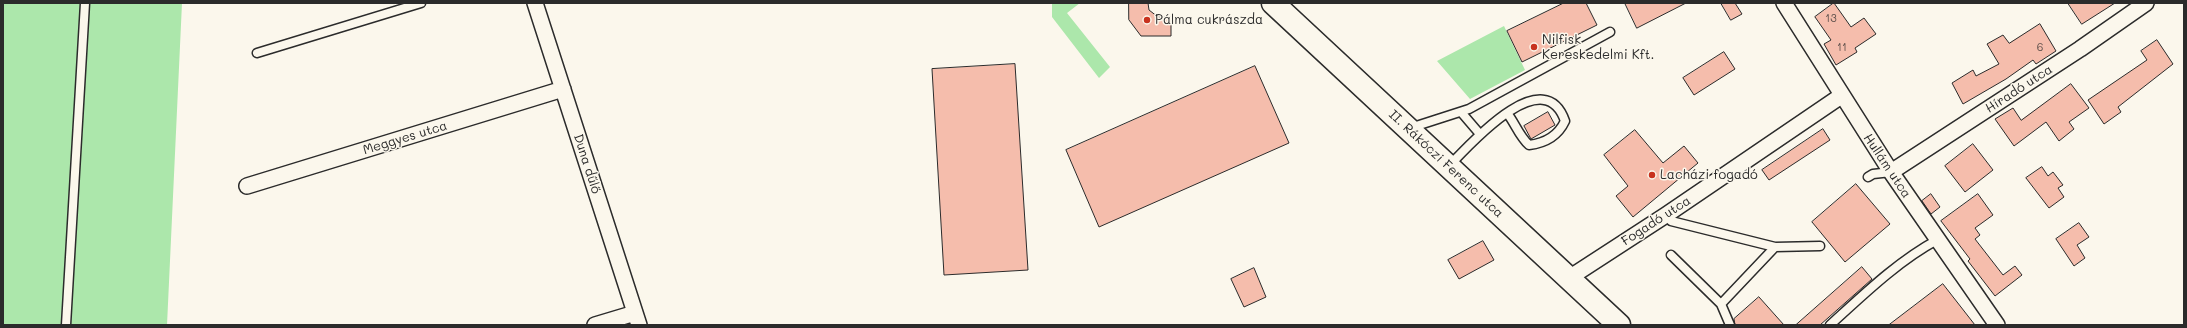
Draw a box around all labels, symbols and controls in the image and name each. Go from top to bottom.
place label: Pálma cukrászda [1155,12,1263,28]
house number: 13 [1825,12,1837,26]
marker: Pálma cukrászda [1142,15,1152,25]
place label: Nilfisk Kereskedelmi Kft. [1542,32,1654,63]
house number: 11 [1837,41,1847,55]
house number: 6 [2037,41,2043,55]
marker: Nilfisk Kereskedelmi Kft. [1529,42,1539,52]
street label: Híradó utca [1983,62,2055,116]
street label: II. Rákóczi Ferenc utca [1385,107,1507,221]
street label: Meggyes utca [361,118,449,158]
street label: Hullám utca [1860,131,1914,201]
street label: Duna dűlő [570,132,604,196]
place label: Lacházi fogadó [1660,167,1758,183]
marker: Lacházi fogadó [1647,170,1657,180]
street label: Fogadó utca [1618,193,1694,249]

